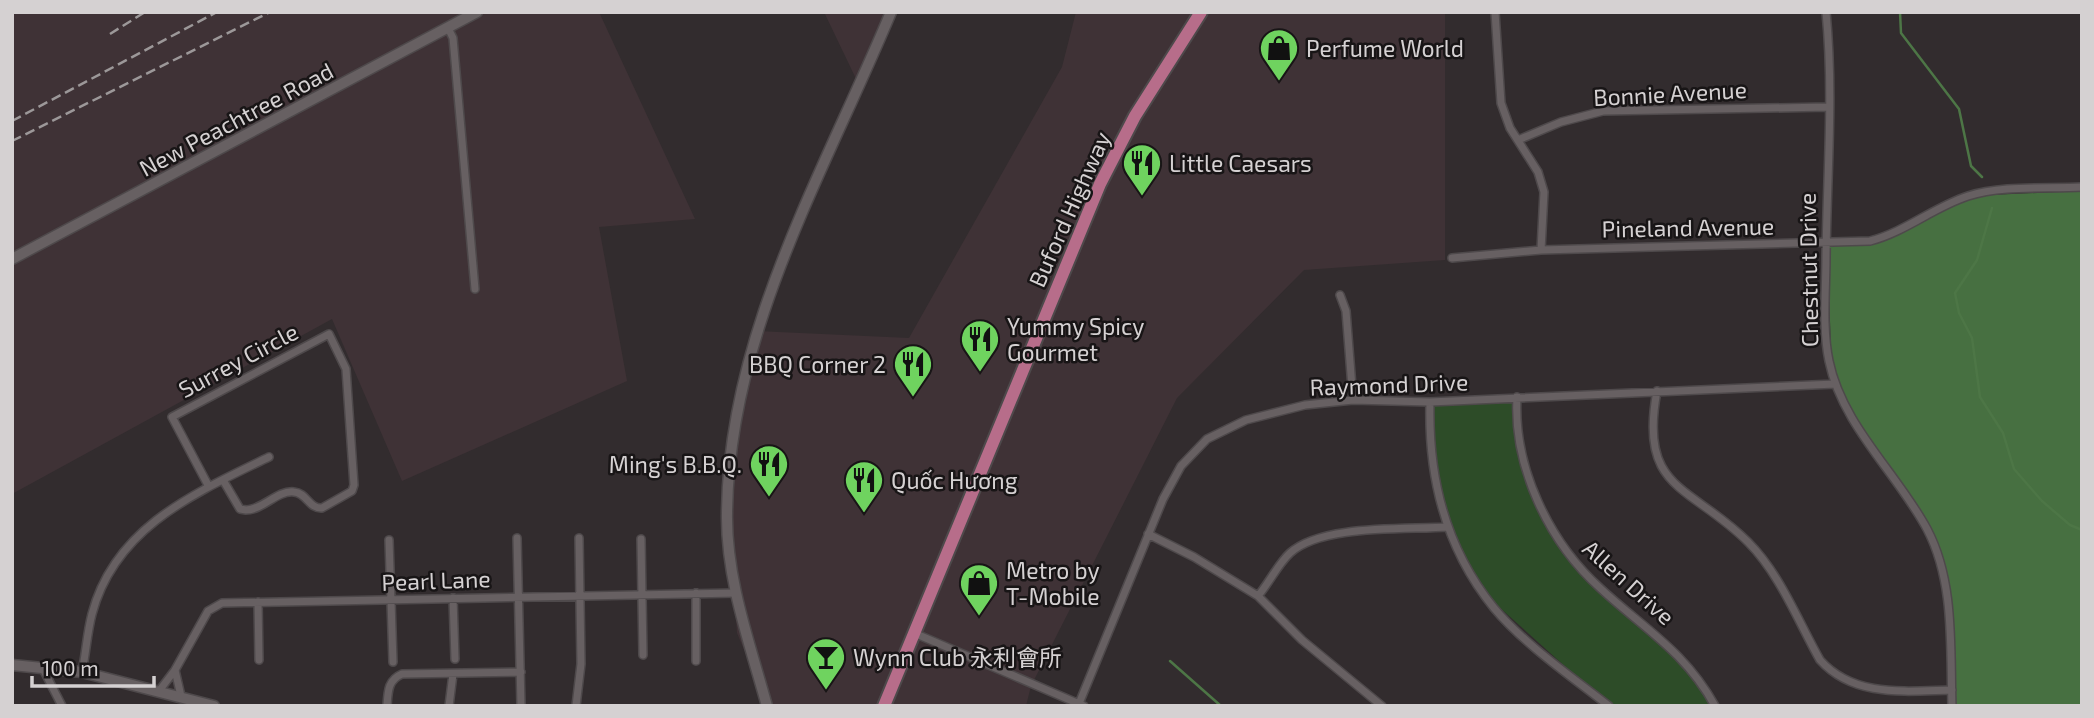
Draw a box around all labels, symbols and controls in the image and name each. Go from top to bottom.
shop icon: Perfume World [1258,27,1300,82]
place label: Perfume World [1306,34,1464,62]
street label: New Peachtree Road [134,56,338,182]
street label: Bonnie Avenue [1592,75,1748,111]
street label: Buford Highway [1022,127,1116,291]
restaurant icon: Little Caesars [1121,142,1163,197]
place label: Little Caesars [1169,149,1312,177]
street label: Chestnut Drive [1793,193,1823,347]
street label: Pineland Avenue [1601,211,1775,243]
place label: Yummy Spicy Gourmet [1007,312,1144,366]
street label: Surrey Circle [173,317,303,403]
restaurant icon: Yummy Spicy Gourmet [959,318,1001,373]
restaurant icon: BBQ Corner 2 [892,343,934,398]
place label: BBQ Corner 2 [749,350,886,378]
street label: Raymond Drive [1309,367,1469,401]
restaurant icon: Ming's B.B.Q. [748,443,790,498]
place label: Ming's B.B.Q. [609,450,742,478]
restaurant icon: Quốc Hương [843,459,885,514]
place label: Quốc Hương [891,466,1018,494]
street label: Allen Drive [1577,534,1681,630]
place label: Metro by T-Mobile [1006,556,1100,610]
shop icon: Metro by T-Mobile [958,562,1000,617]
street label: Pearl Lane [381,564,491,596]
bar icon: Wynn Club 永利會所 [805,636,847,691]
place label: Wynn Club 永利會所 [853,643,1062,671]
scale bar [32,644,154,688]
text: 100 m [42,655,99,680]

